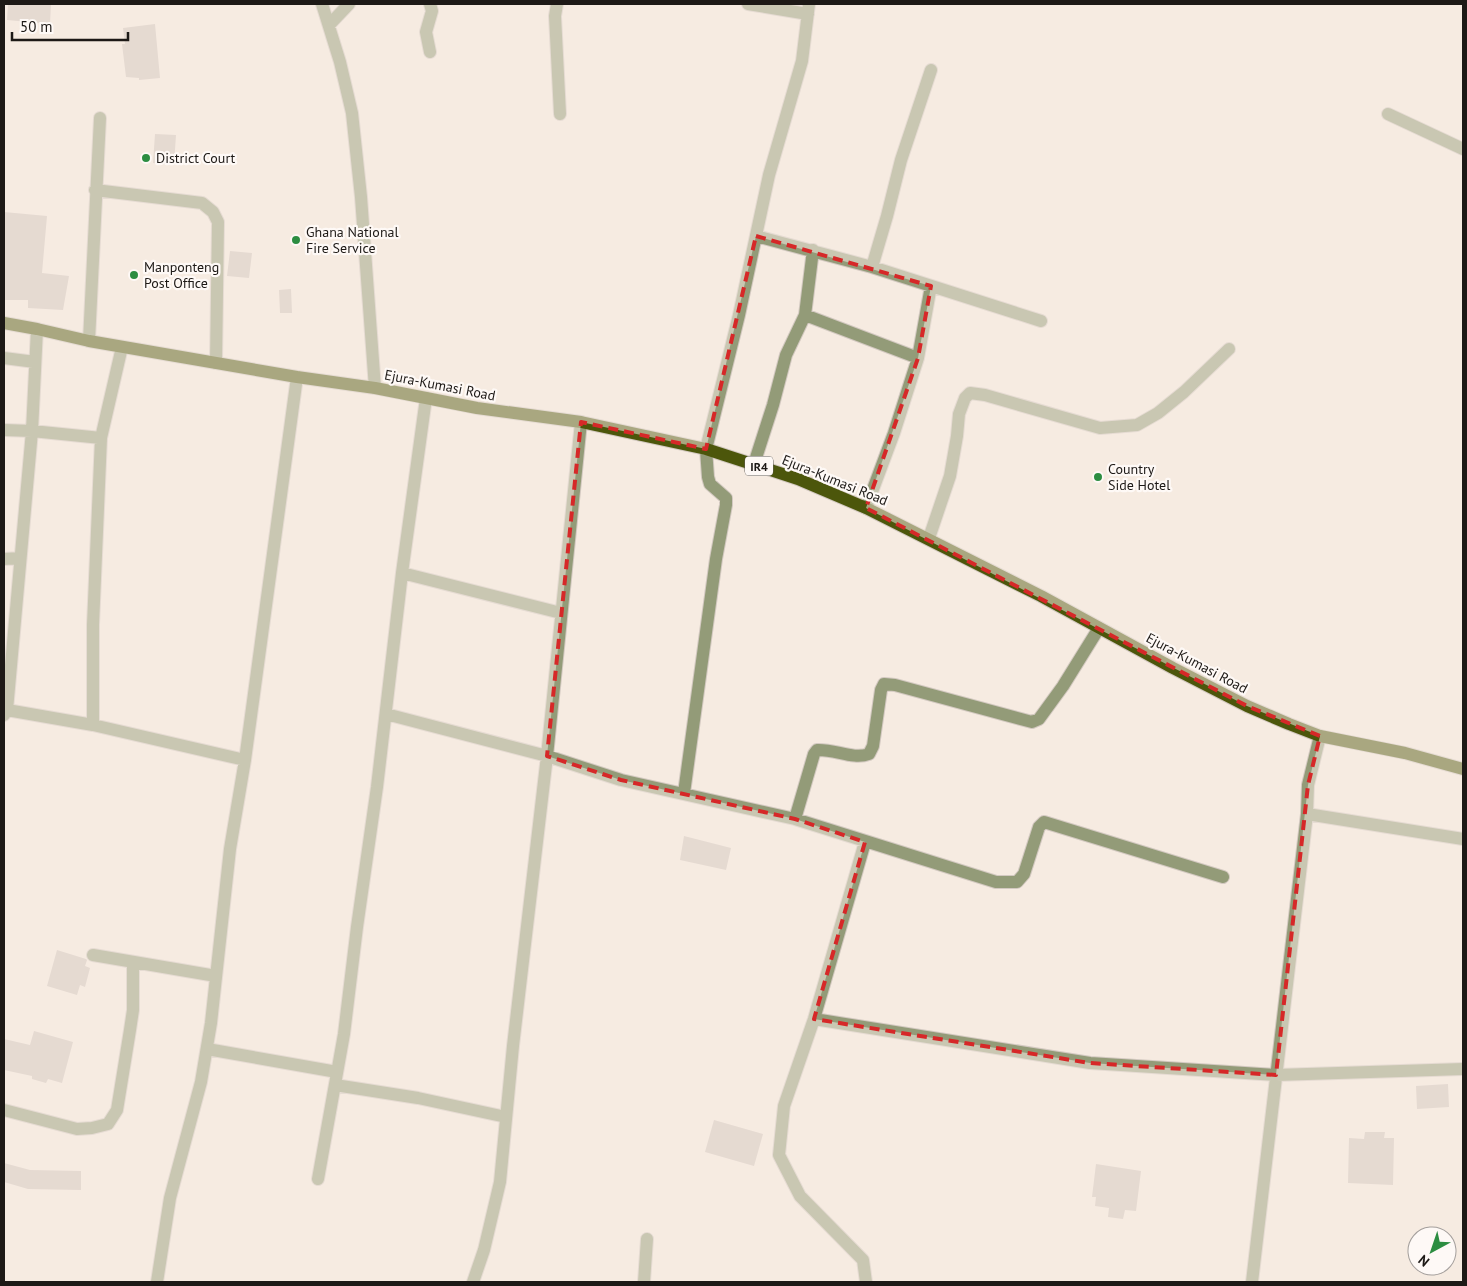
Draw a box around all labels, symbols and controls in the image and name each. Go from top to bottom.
scale bar [12,10,129,42]
text: 50 m [20,17,53,36]
place label: District Court [156,149,236,167]
marker: District Court [140,152,152,164]
place label: Ghana National Fire Service [306,223,399,257]
marker: Ghana National Fire Service [290,234,302,246]
place label: Manponteng Post Office [144,258,219,292]
marker: Manponteng Post Office [128,269,140,281]
street label: Ejura-Kumasi Road [383,365,497,405]
street label: Ejura-Kumasi Road [779,451,891,509]
road number: IR4 [745,456,773,476]
place label: Country Side Hotel [1108,460,1170,494]
marker: Country Side Hotel [1092,471,1104,483]
street label: Ejura-Kumasi Road [1143,629,1251,697]
north arrow [1407,1226,1457,1276]
text: N [1414,1251,1433,1271]

